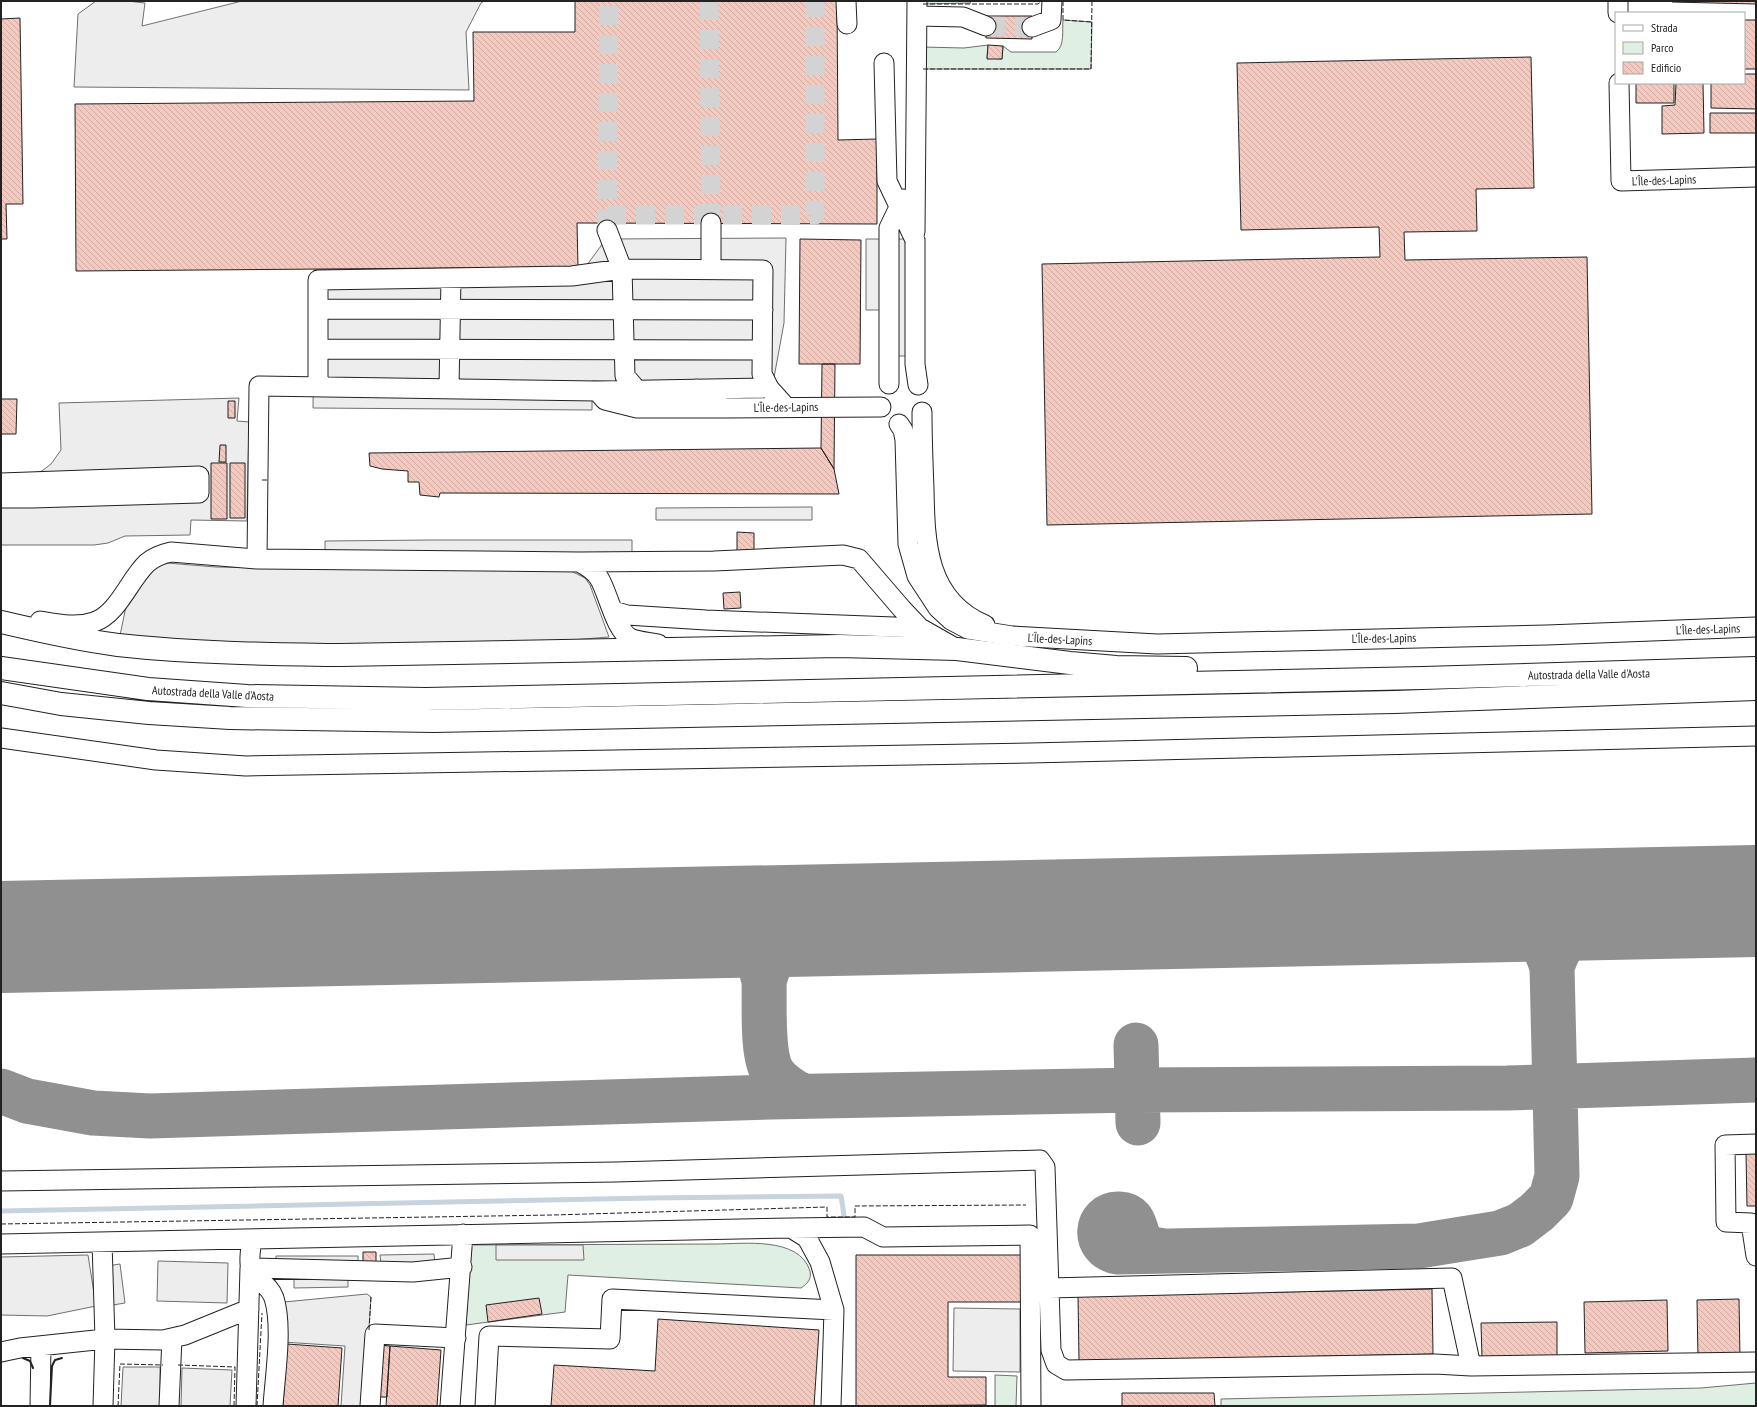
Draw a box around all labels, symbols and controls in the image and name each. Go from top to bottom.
legend [1615,12,1745,84]
text: Strada [1651,20,1678,35]
text: Parco [1651,40,1673,55]
text: Edificio [1651,60,1681,75]
street label: L'Île-des-Lapins [1632,171,1696,189]
street label: L'Île-des-Lapins [754,399,818,415]
street label: L'Île-des-Lapins [1676,620,1740,638]
street label: L'Île-des-Lapins [1027,630,1093,648]
street label: L'Île-des-Lapins [1352,630,1416,646]
street label: Autostrada della Valle d'Aosta [1528,665,1650,683]
street label: Autostrada della Valle d'Aosta [152,682,275,704]

